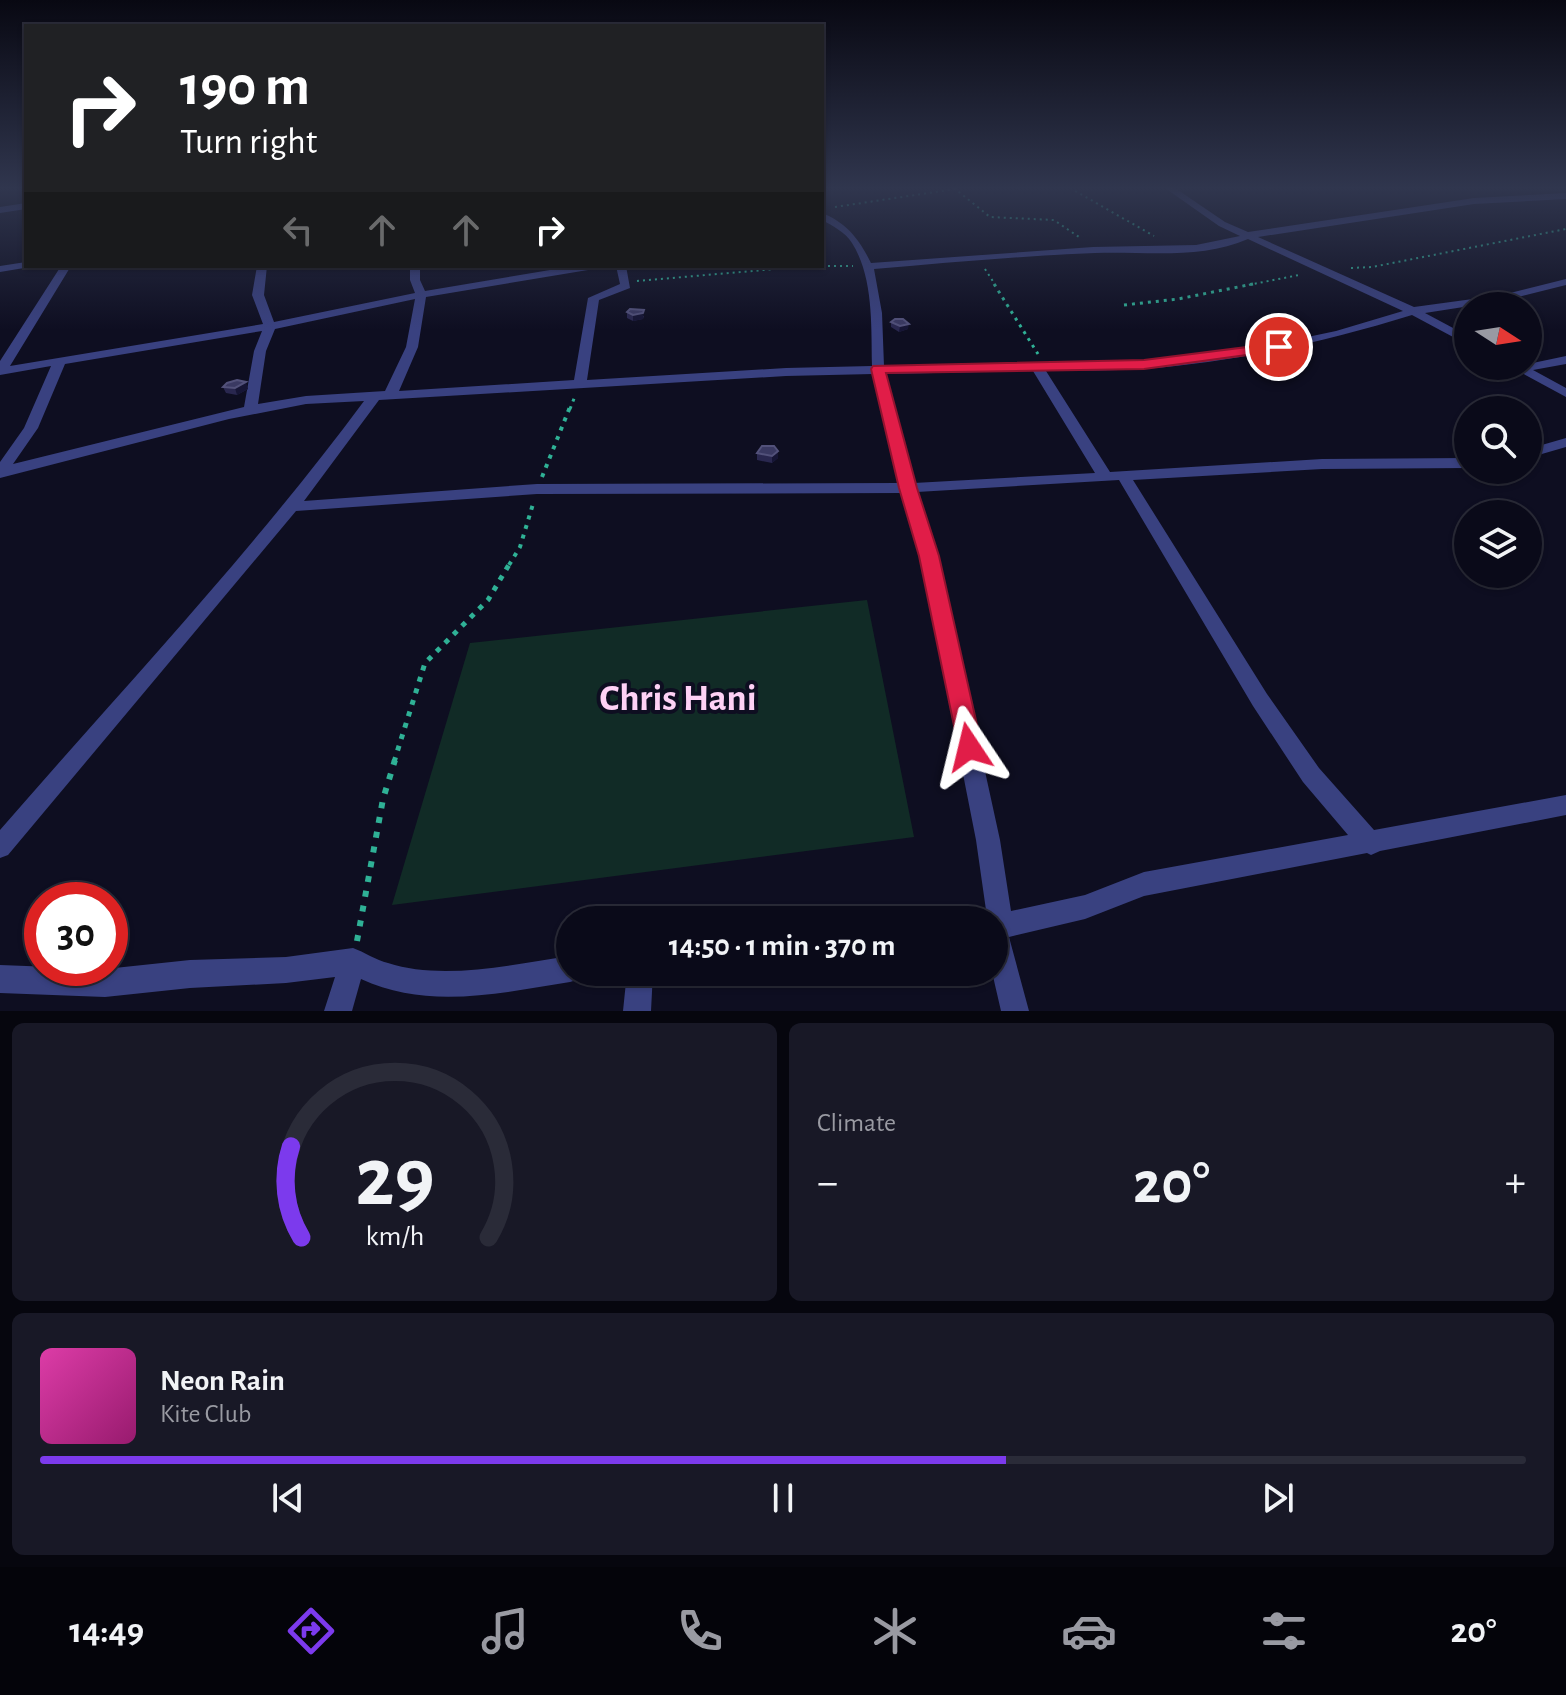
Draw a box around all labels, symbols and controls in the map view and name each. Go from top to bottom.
icon: right [48,56,152,160]
text: 190 m [180,59,310,115]
text: Turn right [180,124,317,160]
icon: left [276,208,320,252]
icon: ahead [360,208,404,252]
icon: ahead [444,208,488,252]
icon: right [528,208,572,252]
north arrow [1454,292,1542,380]
map controls [1454,292,1542,588]
pin [1245,313,1313,381]
icon: arrive [1257,325,1301,369]
button: search [1454,396,1542,484]
button: layers [1454,500,1542,588]
district label: Chris Hani [599,680,757,718]
position arrow [927,705,1011,789]
speed limit sign: 30 [24,882,128,986]
text: 14:50 · 1 min · 370 m [669,931,895,961]
text: Climate [817,1110,896,1136]
text: 29 [355,1137,434,1221]
text: 20° [1133,1154,1210,1214]
text: − [817,1161,838,1205]
text: + [1505,1161,1526,1205]
text: km/h [365,1222,424,1251]
text: Neon Rain [160,1366,285,1396]
text: Kite Club [160,1401,251,1427]
icon: previous [266,1476,310,1520]
icon: pause [761,1476,805,1520]
icon: next [1256,1476,1300,1520]
icon: directions [283,1603,339,1659]
icon: music [477,1603,533,1659]
icon: phone [672,1603,728,1659]
icon: climate [867,1603,923,1659]
icon: car [1061,1603,1117,1659]
icon: filters [1256,1603,1312,1659]
text: 14:49 [69,1613,144,1649]
text: 20° [1450,1613,1497,1649]

